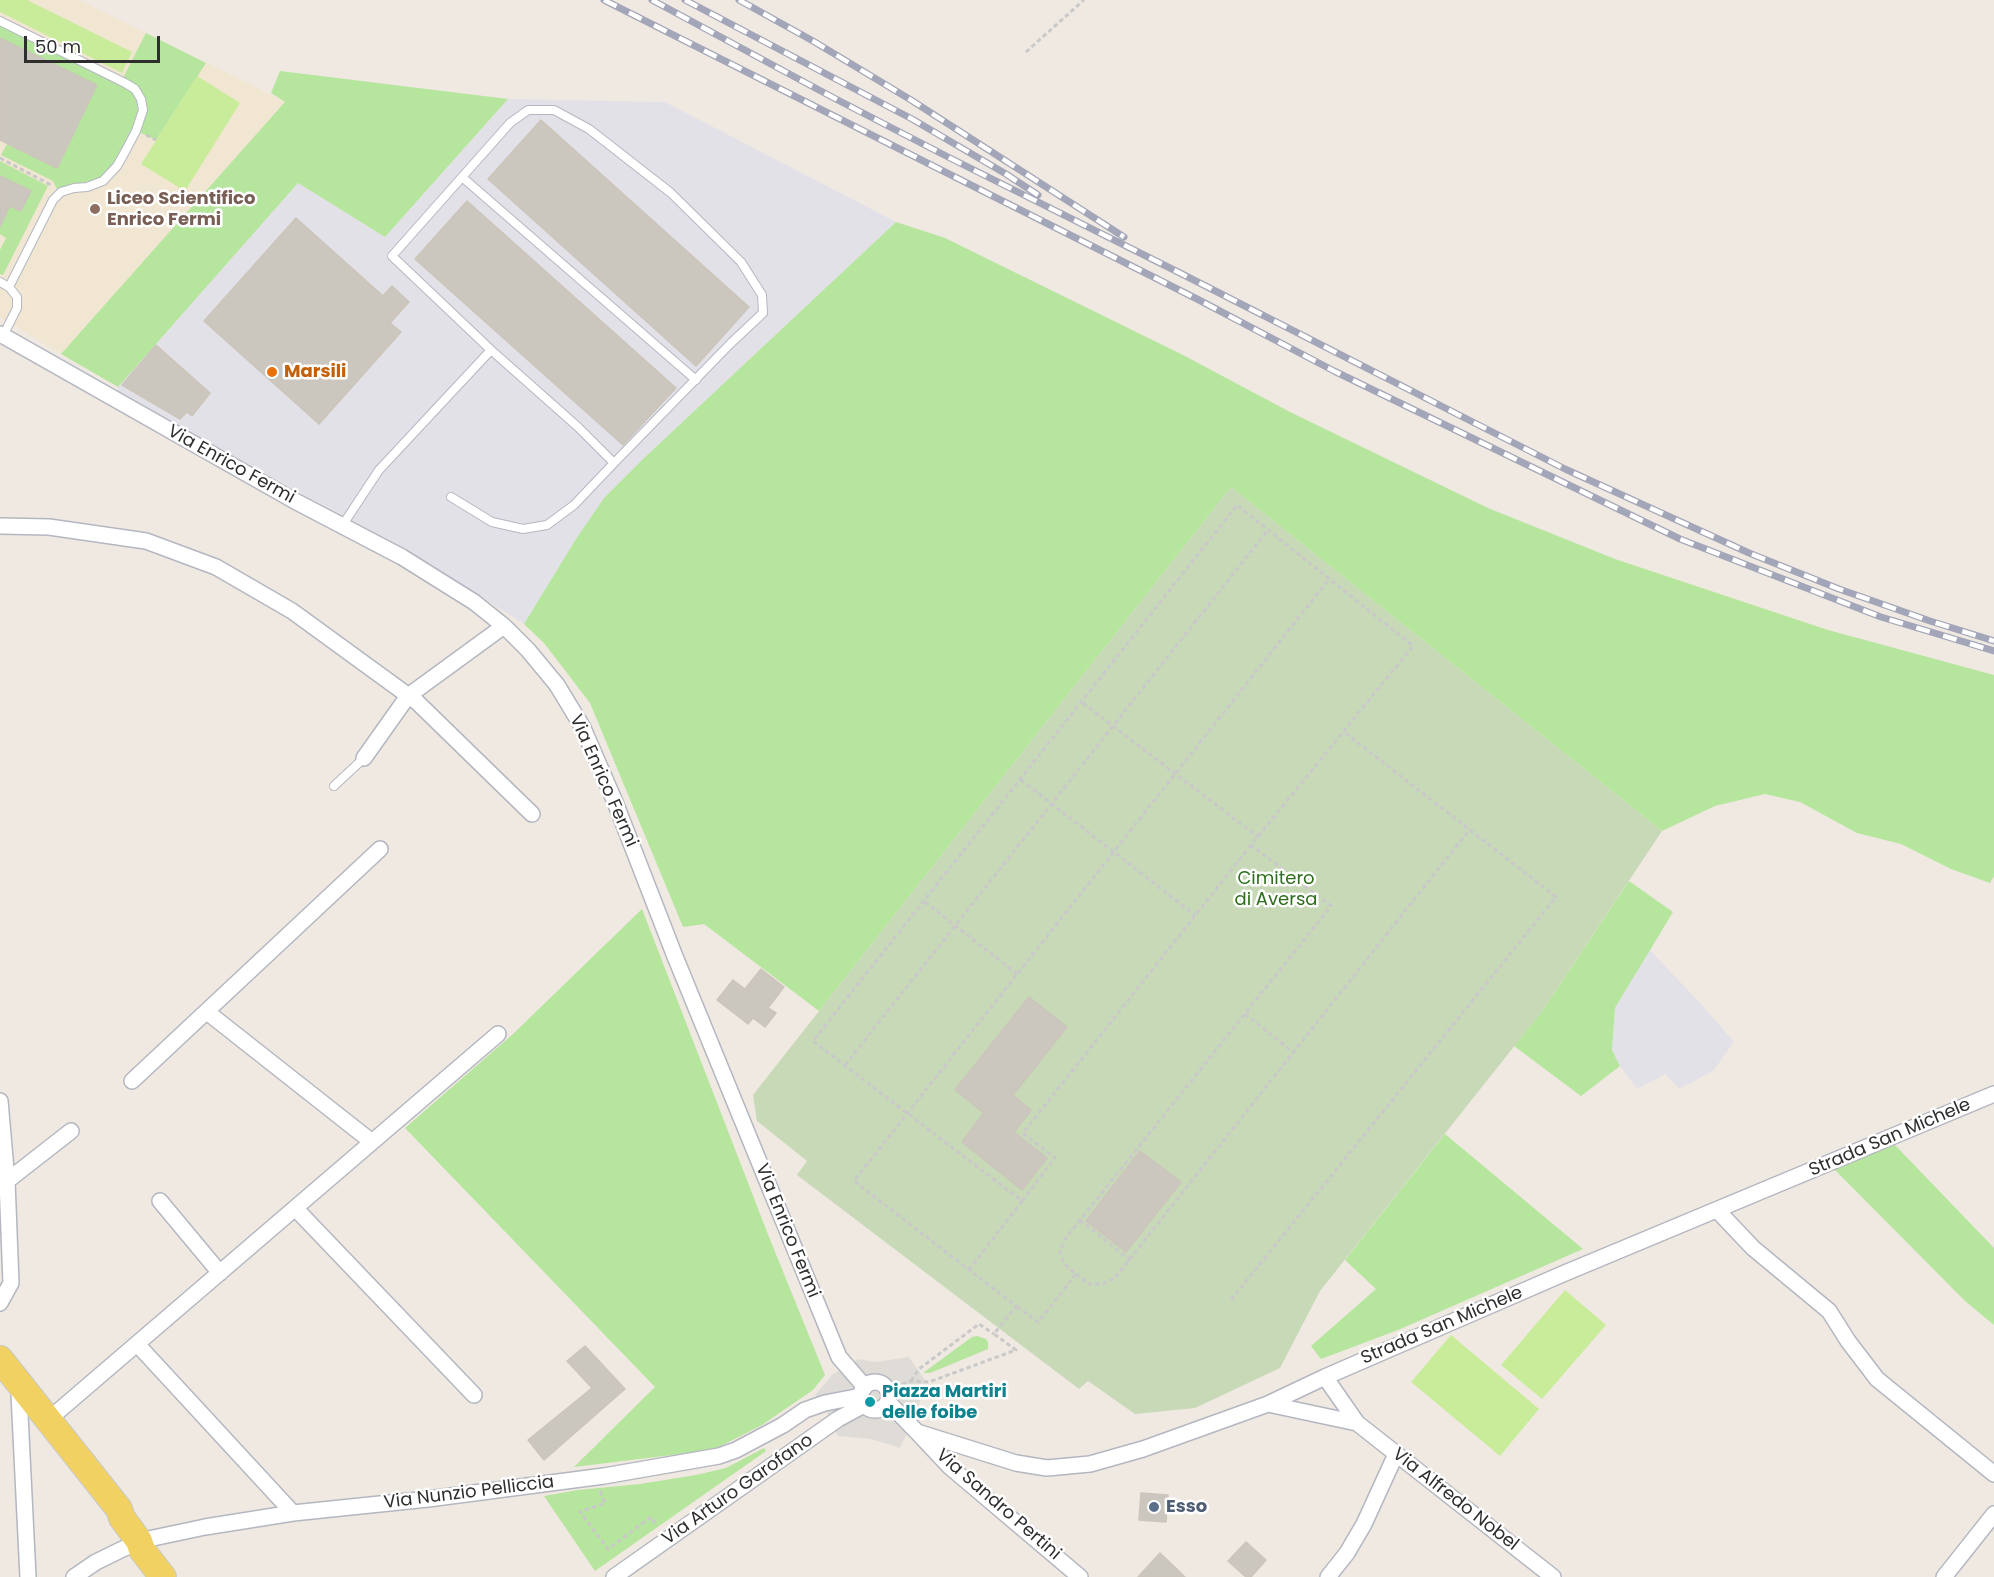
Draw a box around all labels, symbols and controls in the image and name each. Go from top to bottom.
scale bar [27,24,164,62]
text: 50 m [35,34,81,59]
place label: Liceo Scientifico Enrico Fermi [107,188,255,230]
marker: Liceo Scientifico Enrico Fermi [88,202,102,216]
place label: Marsili [284,361,346,383]
marker: Marsili [265,365,279,379]
street label: Via Enrico Fermi [163,421,299,509]
street label: Via Enrico Fermi [564,711,642,851]
park label: Cimitero di Aversa [1234,868,1318,910]
street label: Strada San Michele [1806,1094,1974,1182]
street label: Via Enrico Fermi [750,1161,824,1301]
street label: Strada San Michele [1358,1282,1526,1370]
place label: Piazza Martiri delle foibe [882,1381,1007,1424]
marker: Piazza Martiri delle foibe [863,1395,877,1409]
street label: Via Arturo Garofano [658,1430,818,1550]
street label: Via Alfredo Nobel [1388,1444,1522,1556]
street label: Via Sandro Pertini [931,1445,1065,1565]
street label: Via Nunzio Pelliccia [383,1472,555,1514]
place label: Esso [1166,1496,1207,1518]
marker: Esso [1147,1500,1161,1514]

